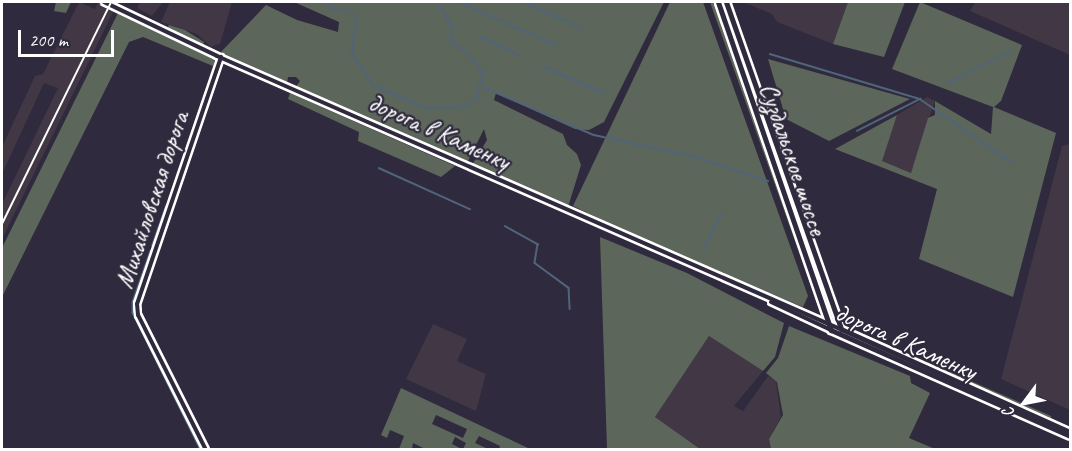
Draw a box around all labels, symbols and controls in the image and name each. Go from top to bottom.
scale bar [21,18,117,56]
text: 200 m [29,29,68,51]
street label: Суздальское шоссе [752,79,834,239]
street label: дорога в Каменку [364,87,514,177]
street label: Михайловская дорога [109,107,195,293]
street label: дорога в Каменку [831,297,981,387]
north arrow [994,373,1054,433]
text: С [998,404,1019,421]

